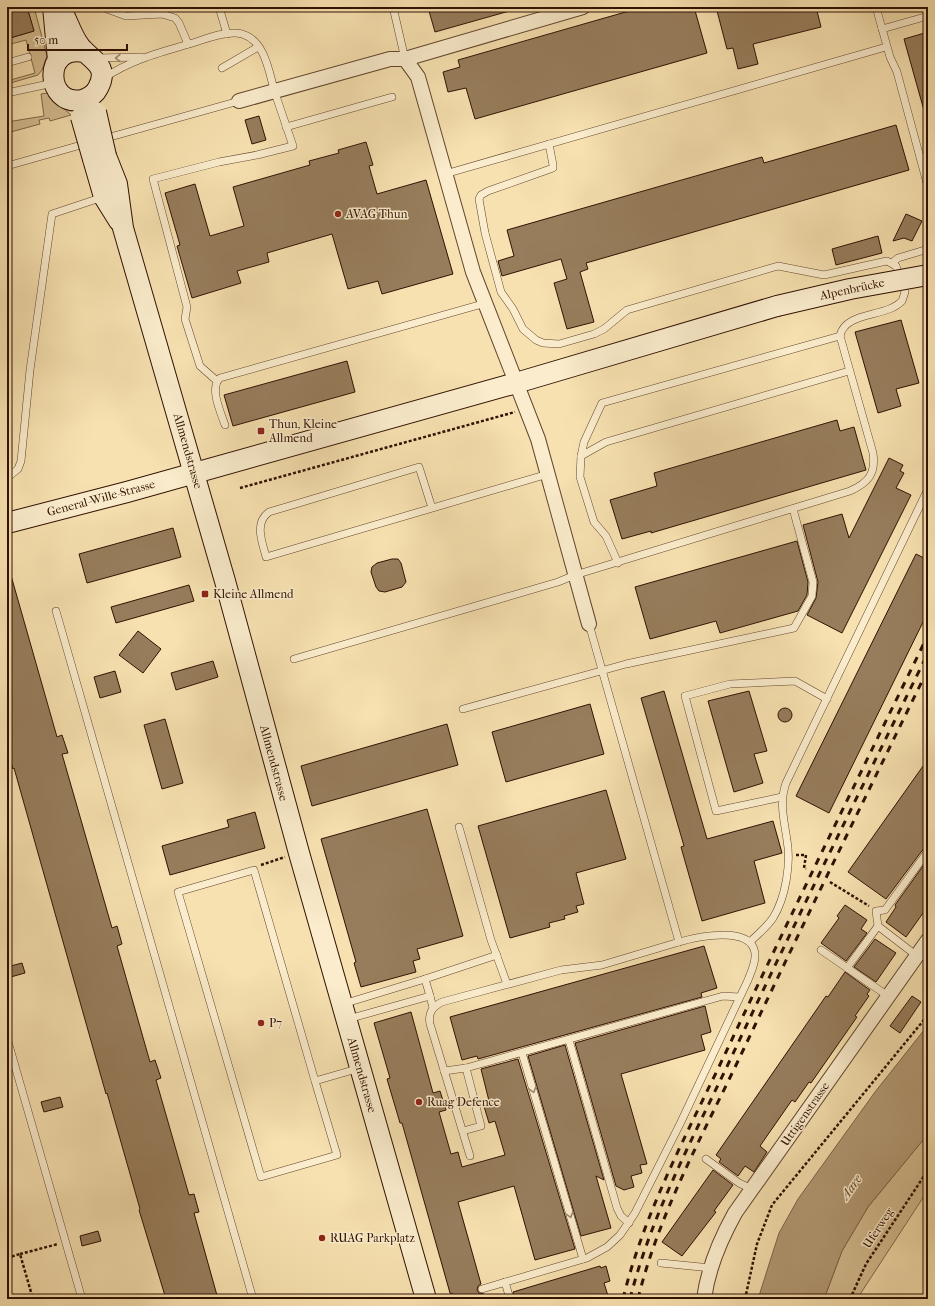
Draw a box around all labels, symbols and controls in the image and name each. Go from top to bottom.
scale bar [28,26,127,52]
text: 50 m [34,33,58,47]
one-way arrow [115,53,121,62]
place label: AVAG Thun [345,207,407,221]
marker: AVAG Thun [333,209,343,219]
street label: Alpenbrücke [817,275,886,303]
street label: Allmendstrasse [170,411,205,490]
place label: Thun, Kleine Allmend [268,417,337,445]
marker: Thun, Kleine Allmend [256,426,266,436]
street label: General-Wille-Strasse [46,477,157,519]
place label: Kleine Allmend [213,587,294,601]
marker: Kleine Allmend [200,589,210,599]
street label: Allmendstrasse [257,723,291,802]
place label: P7 [269,1016,282,1030]
marker: P7 [256,1018,266,1028]
street label: Allmendstrasse [344,1035,379,1114]
street label: Uttigenstrasse [778,1079,832,1149]
one-way arrow [528,1087,537,1094]
place label: Ruag Defence [427,1095,500,1109]
marker: Ruag Defence [414,1097,424,1107]
water label: Aare [836,1171,865,1204]
street label: Uferweg [860,1205,897,1251]
one-way arrow [565,1211,574,1218]
place label: RUAG Parkplatz [330,1231,416,1245]
marker: RUAG Parkplatz [317,1233,327,1243]

